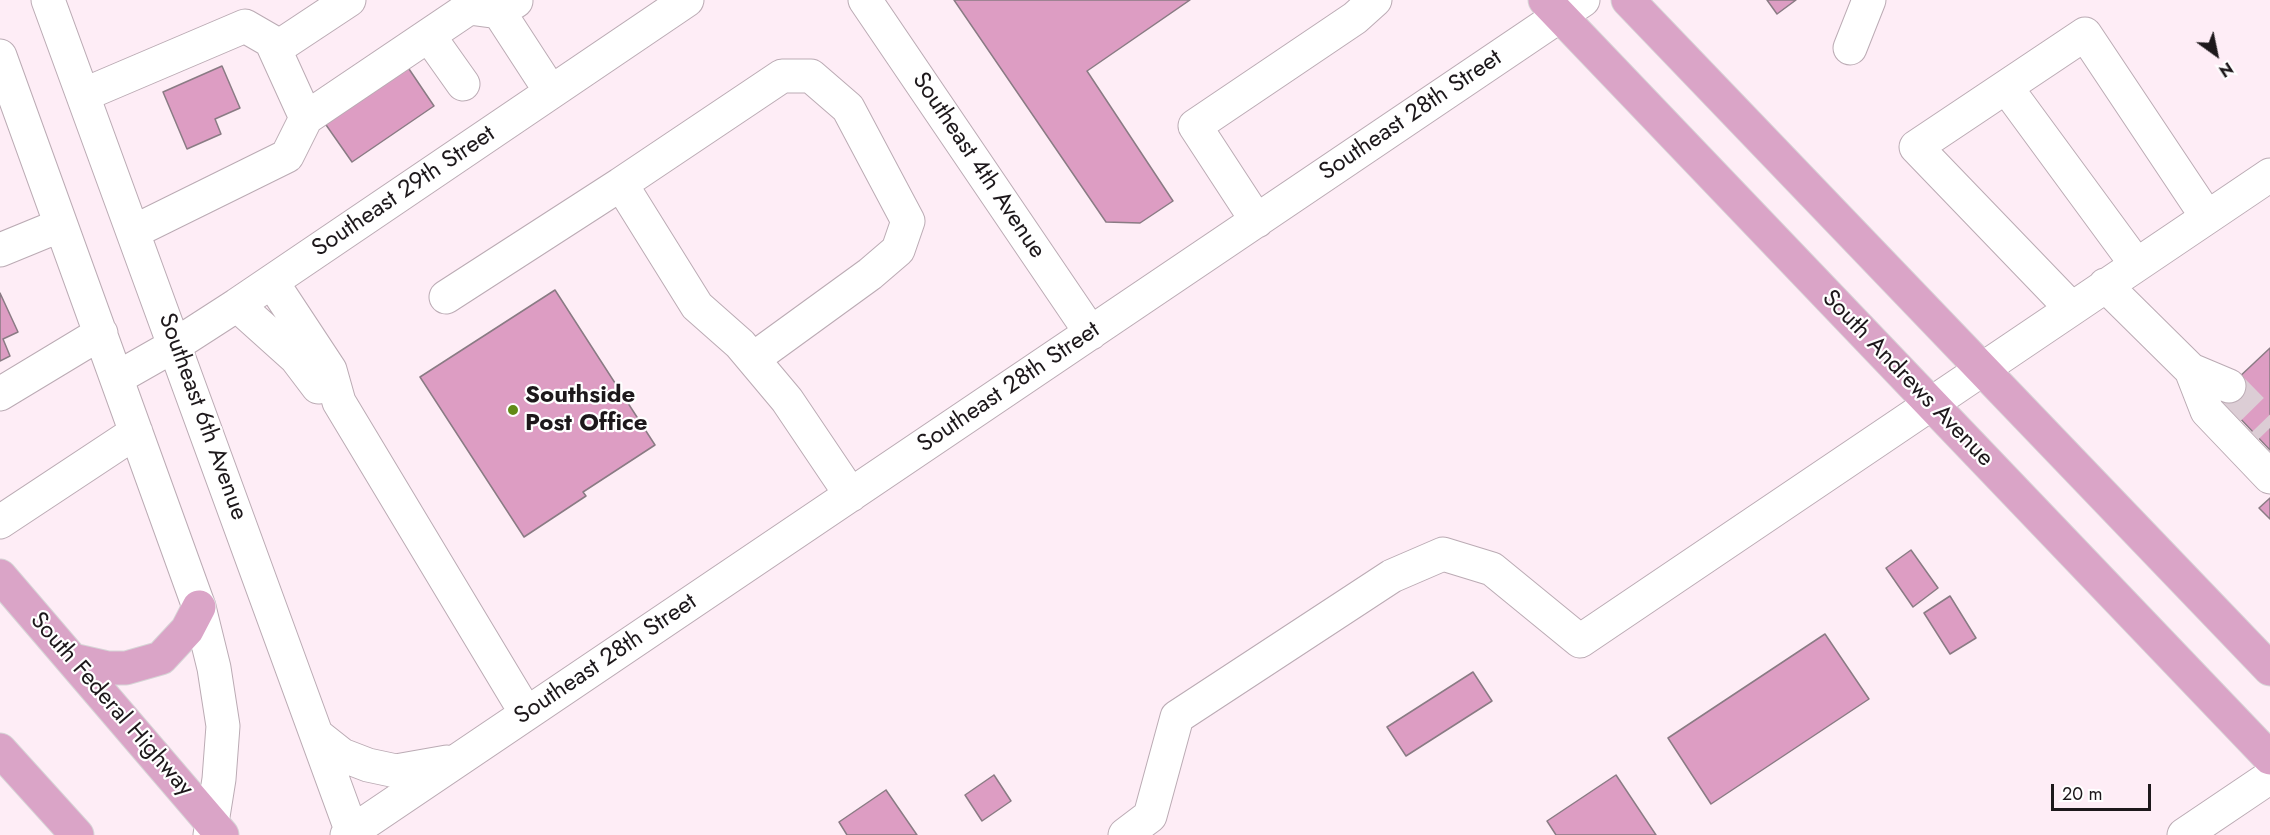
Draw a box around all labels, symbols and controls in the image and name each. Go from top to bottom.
north arrow [2186,24,2246,84]
street label: Southeast 28th Street [1315,44,1507,188]
text: N [2214,56,2238,83]
street label: Southeast 4th Avenue [905,68,1051,264]
street label: Southeast 29th Street [307,120,501,264]
street label: South Andrews Avenue [1815,285,1999,473]
street label: Southeast 6th Avenue [151,310,253,524]
street label: Southeast 28th Street [913,316,1105,460]
place label: Southside Post Office [525,382,648,438]
marker: Southside Post Office [506,403,520,417]
street label: Southeast 28th Street [510,588,702,732]
street label: South Federal Highway [23,607,199,803]
scale bar [2054,772,2154,810]
text: 20 m [2062,781,2102,807]

